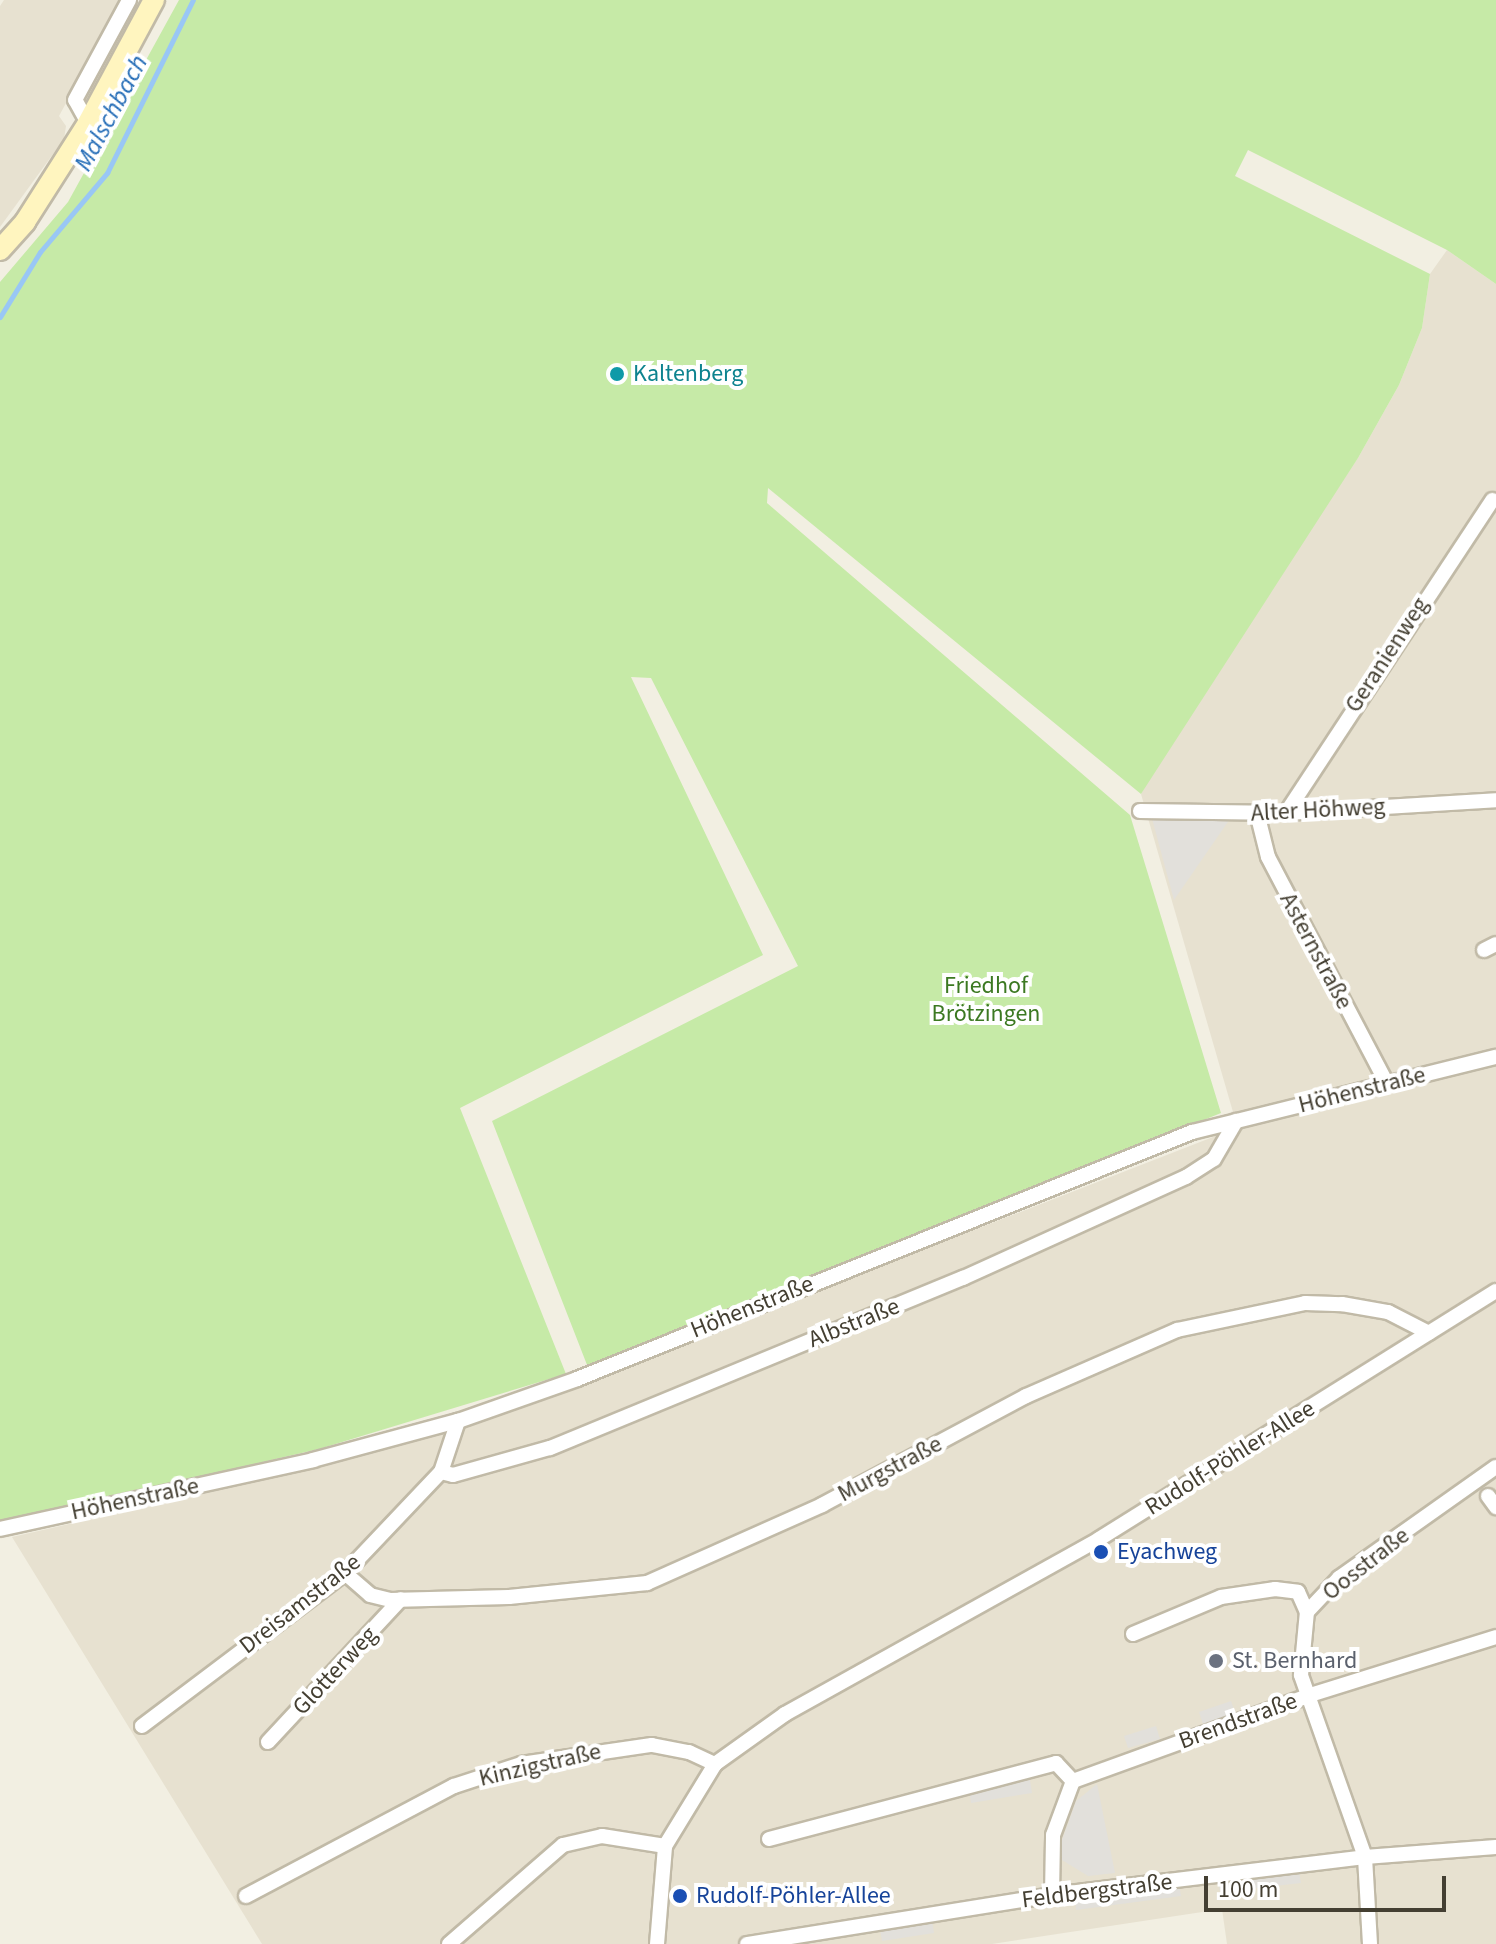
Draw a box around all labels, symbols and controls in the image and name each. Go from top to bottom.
water label: Malschbach [67,50,155,176]
place label: Kaltenberg [633,360,743,388]
marker: Kaltenberg [608,365,626,383]
street label: Geranienweg [1339,592,1435,718]
street label: Alter Höhweg [1250,792,1386,828]
street label: Asternstraße [1273,888,1359,1014]
park label: Friedhof Brötzingen [932,972,1040,1028]
street label: Höhenstraße [1295,1060,1429,1120]
street label: Höhenstraße [686,1269,818,1345]
street label: Albstraße [804,1292,904,1354]
street label: Rudolf-Pöhler-Allee [1140,1394,1320,1522]
street label: Murgstraße [833,1430,947,1508]
street label: Höhenstraße [68,1471,202,1527]
street label: Oosstraße [1317,1521,1415,1607]
place label: Eyachweg [1117,1538,1217,1566]
marker: Eyachweg [1092,1543,1110,1561]
street label: Dreisamstraße [234,1548,366,1660]
street label: Glotterweg [287,1621,383,1721]
place label: St. Bernhard [1232,1647,1357,1675]
marker: St. Bernhard [1207,1652,1225,1670]
street label: Brendstraße [1175,1686,1301,1756]
street label: Kinzigstraße [476,1737,604,1793]
scale bar [1208,1860,1450,1910]
street label: Feldbergstraße [1020,1867,1174,1915]
text: 100 m [1218,1872,1278,1907]
place label: Rudolf-Pöhler-Allee [696,1882,891,1910]
marker: Rudolf-Pöhler-Allee [671,1887,689,1905]

